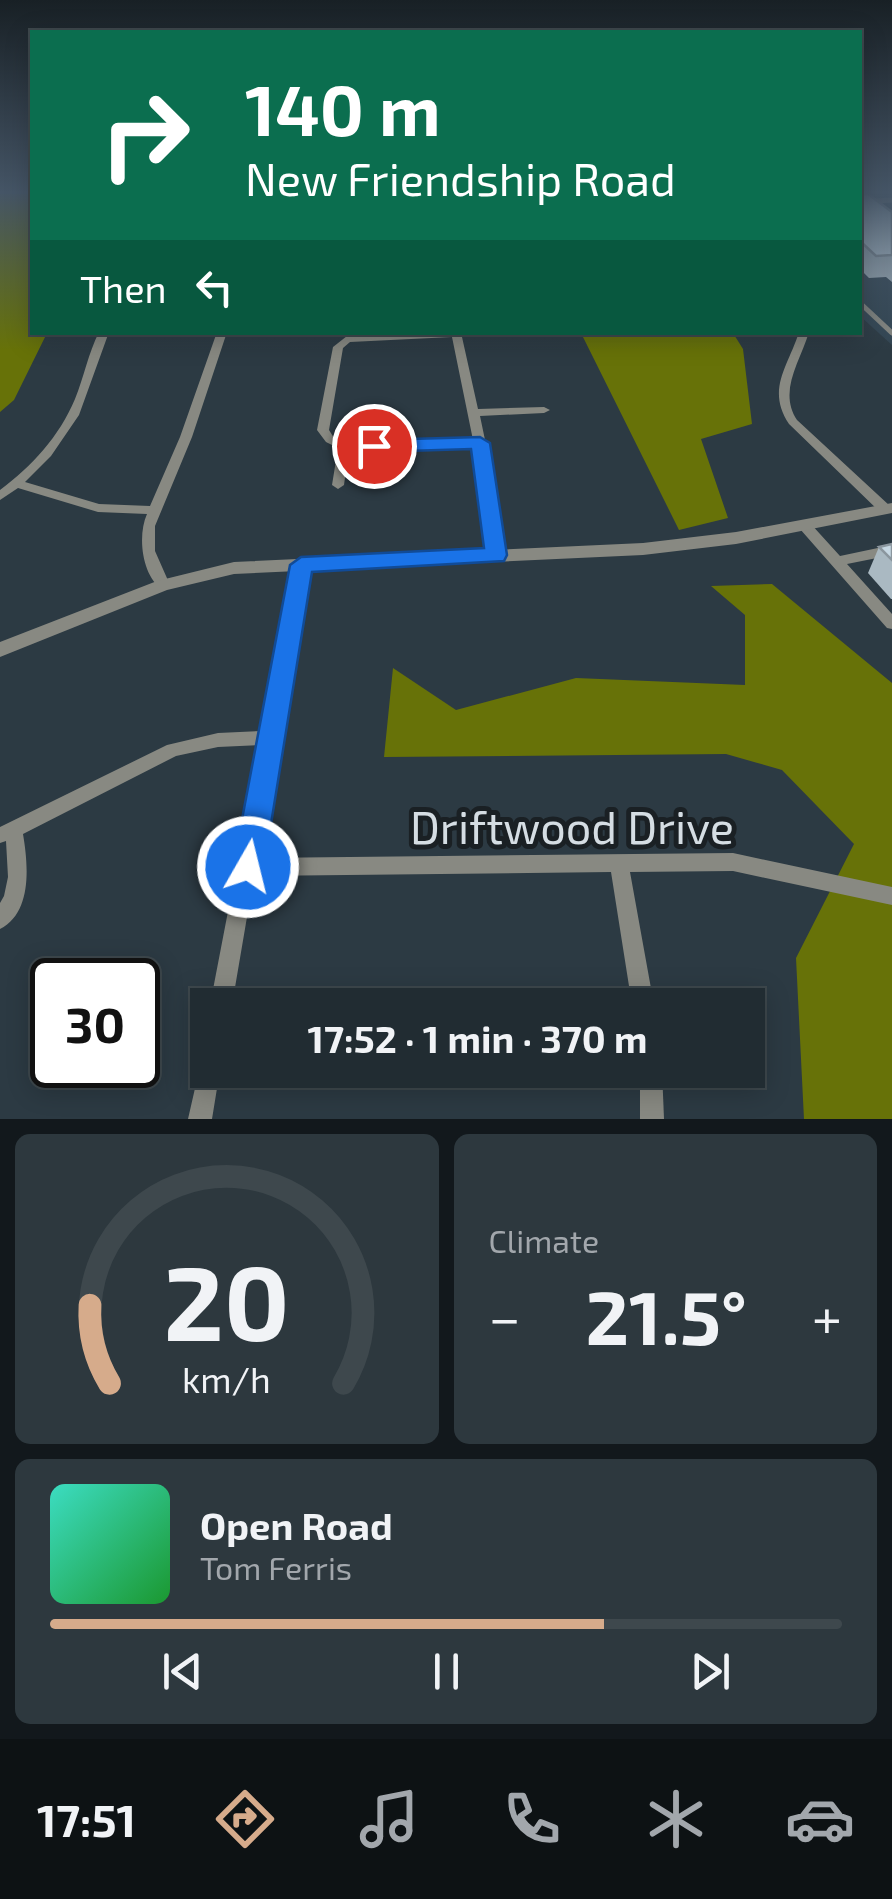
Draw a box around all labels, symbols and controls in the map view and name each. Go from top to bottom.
text: 140 m [245,66,441,150]
icon: right [80,70,210,200]
text: New Friendship Road [245,151,676,205]
icon: left [187,260,242,315]
text: Then [80,265,167,311]
pin [332,404,417,489]
icon: arrive [347,419,402,474]
street label: Driftwood Drive [410,799,734,853]
position arrow [196,815,300,919]
speed limit sign: 30 [30,958,160,1088]
text: 17:52 · 1 min · 370 m [308,1015,647,1061]
text: Climate [489,1221,599,1259]
text: 20 [164,1237,290,1362]
text: 21.5° [585,1270,747,1360]
text: − [489,1283,521,1349]
text: + [812,1283,842,1349]
text: km/h [182,1357,271,1400]
text: Open Road [200,1502,393,1548]
text: Tom Ferris [200,1548,352,1586]
icon: previous [155,1644,210,1699]
icon: pause [419,1644,474,1699]
icon: next [683,1644,738,1699]
icon: directions [210,1784,280,1854]
icon: music [354,1784,424,1854]
icon: phone [497,1784,567,1854]
icon: climate [641,1784,711,1854]
icon: car [785,1784,855,1854]
text: 17:51 [37,1792,136,1846]

